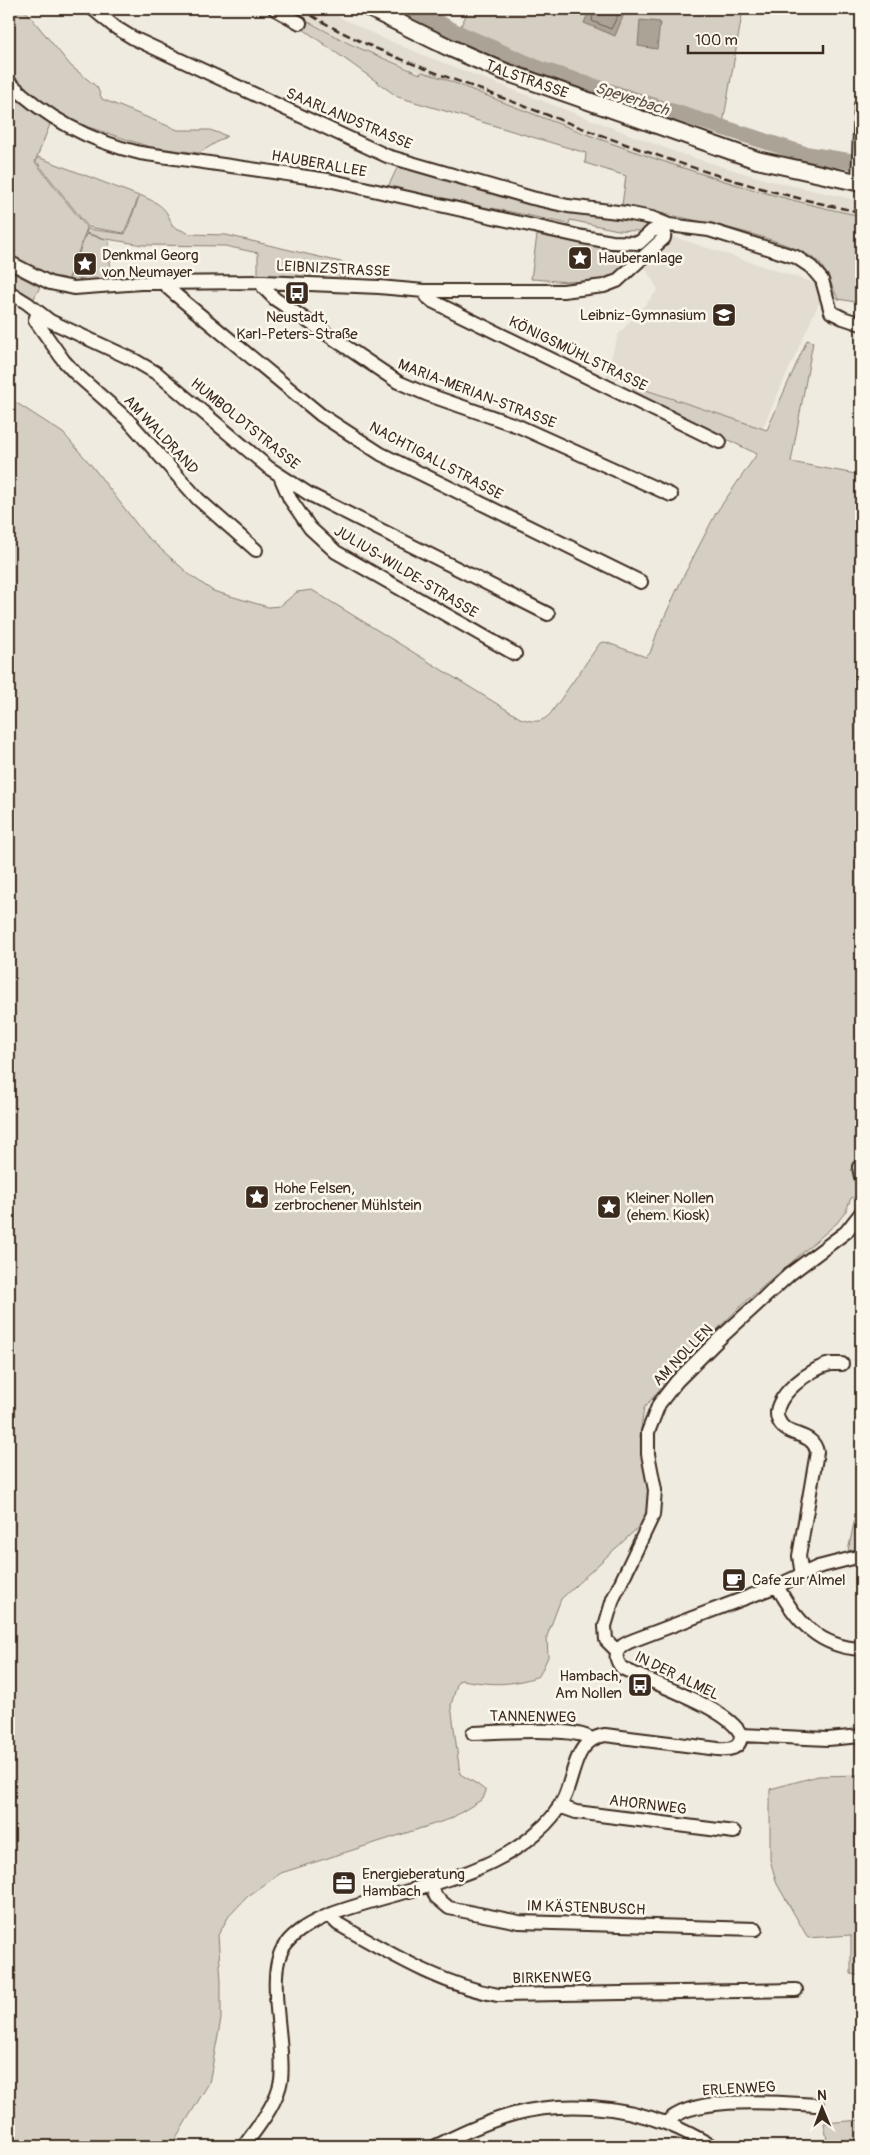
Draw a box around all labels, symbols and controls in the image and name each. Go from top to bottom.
scale bar [688,22,822,54]
text: 100 m [695,31,738,50]
street label: TALSTRASSE [482,55,571,103]
water label: Speyerbach [593,78,673,121]
street label: SAARLANDSTRASSE [283,84,415,154]
street label: HAUBERALLEE [270,146,368,182]
place icon: Hauberanlage [567,245,593,271]
place label: Denkmal Georg von Neumayer [101,246,199,282]
place label: Hauberanlage [598,249,683,268]
place icon: Denkmal Georg von Neumayer [72,251,98,277]
street label: LEIBNIZSTRASSE [275,257,391,281]
bus stop icon: Neustadt, Karl-Peters-Straße [284,280,310,306]
school or university icon: Leibniz-Gymnasium [711,302,737,328]
place label: Leibniz-Gymnasium [580,306,706,325]
place label: Neustadt, Karl-Peters-Straße [236,308,358,344]
street label: KÖNIGSMÜHLSTRASSE [506,312,651,396]
street label: MARIA-MERIAN-STRASSE [395,355,559,433]
street label: HUMBOLDTSTRASSE [186,374,304,474]
street label: AM WALDRAND [120,391,202,479]
street label: NACHTIGALLSTRASSE [366,418,506,504]
street label: JULIUS-WILDE-STRASSE [330,521,482,623]
place label: Hohe Felsen, zerbrochener Mühlstein [274,1179,422,1215]
place icon: Hohe Felsen, zerbrochener Mühlstein [244,1184,270,1210]
place label: Kleiner Nollen (ehem. Kiosk) [626,1189,714,1225]
place icon: Kleiner Nollen (ehem. Kiosk) [596,1194,622,1220]
street label: AM NOLLEN [649,1320,717,1390]
cafe icon: Cafe zur Almel [721,1567,747,1593]
place label: Cafe zur Almel [752,1571,846,1590]
street label: IN DER ALMEL [631,1647,723,1705]
place label: Hambach, Am Nollen [555,1667,622,1703]
bus stop icon: Hambach, Am Nollen [627,1672,653,1698]
street label: TANNENWEG [489,1707,577,1727]
street label: AHORNWEG [608,1791,688,1819]
place label: Energieberatung Hambach [362,1865,465,1901]
office icon: Energieberatung Hambach [331,1870,357,1896]
street label: IM KÄSTENBUSCH [526,1896,646,1920]
street label: BIRKENWEG [512,1968,592,1988]
street label: ERLENWEG [702,2078,776,2100]
north arrow [798,2082,848,2132]
text: N [817,2087,827,2104]

